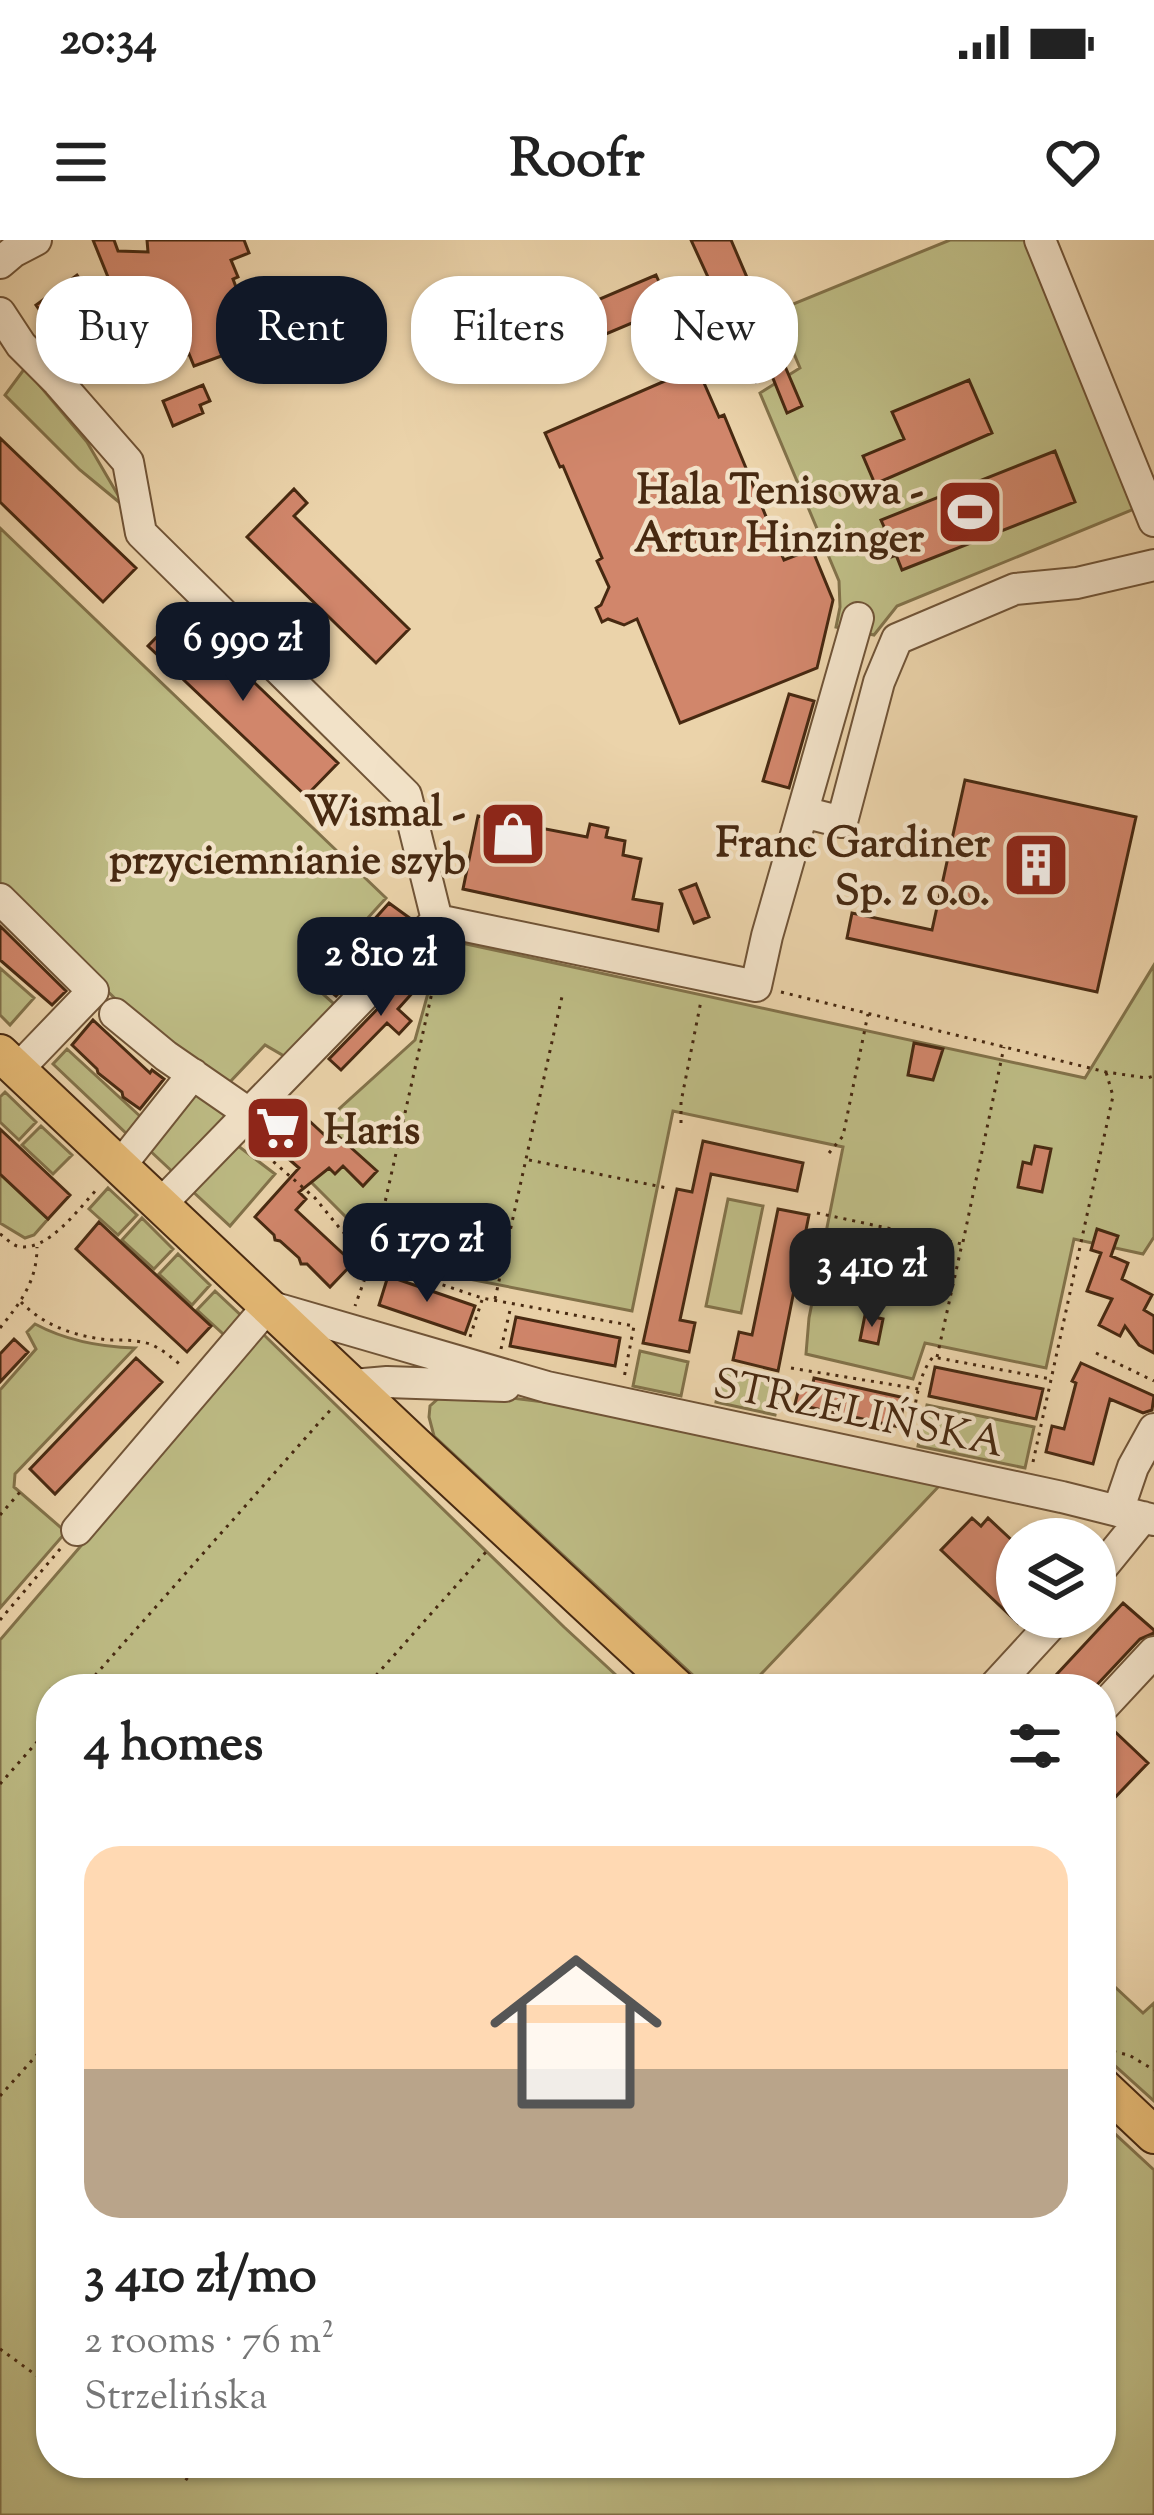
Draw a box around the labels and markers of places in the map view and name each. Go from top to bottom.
place label: Hala Tenisowa - Artur Hinzinger [634,463,924,571]
sports icon: Hala Tenisowa - Artur Hinzinger [935,477,1005,547]
pin: 6 990 zł [119,602,367,704]
place label: Wismal - przyciemnianie szyb [109,785,466,893]
shop icon: Wismal - przyciemnianie szyb [478,799,548,869]
place label: Franc Gardiner Sp. z o.o. [716,816,990,924]
building icon: Franc Gardiner Sp. z o.o. [1001,830,1071,900]
pin: 2 810 zł [257,917,505,1019]
supermarket icon: Haris [243,1093,313,1163]
place label: Haris [324,1103,420,1163]
pin: 6 170 zł [303,1203,551,1305]
pin: 3 410 zł [748,1228,996,1330]

